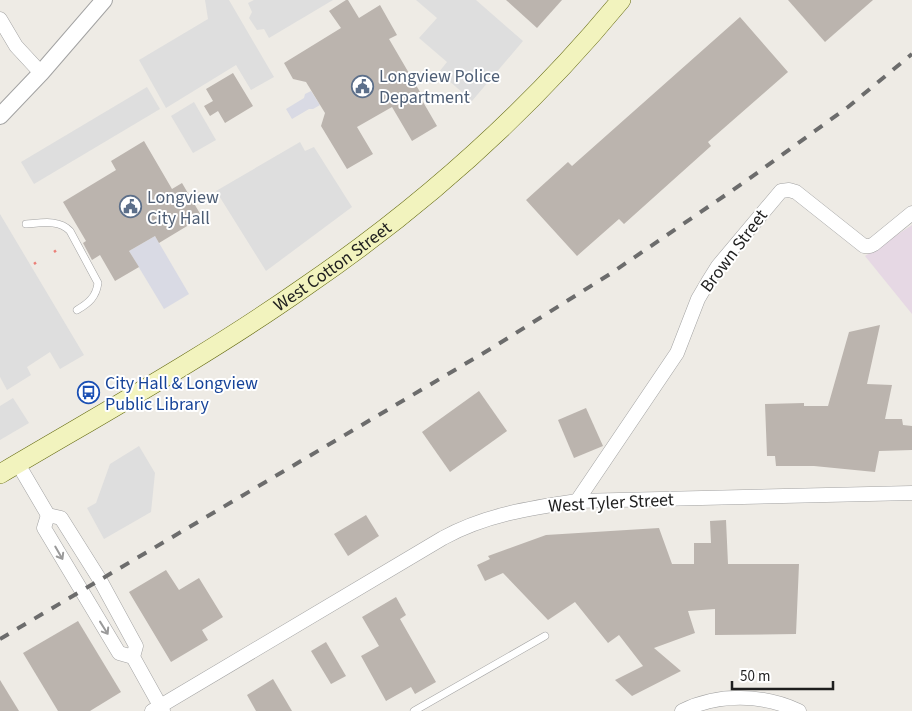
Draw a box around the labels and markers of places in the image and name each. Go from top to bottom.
place label: Longview Police Department [379,64,500,110]
public building icon: Longview Police Department [351,74,375,98]
place label: Longview City Hall [147,185,219,231]
public building icon: Longview City Hall [119,195,143,219]
place label: City Hall & Longview Public Library [105,371,258,417]
bus stop icon: City Hall & Longview Public Library [77,381,101,405]

